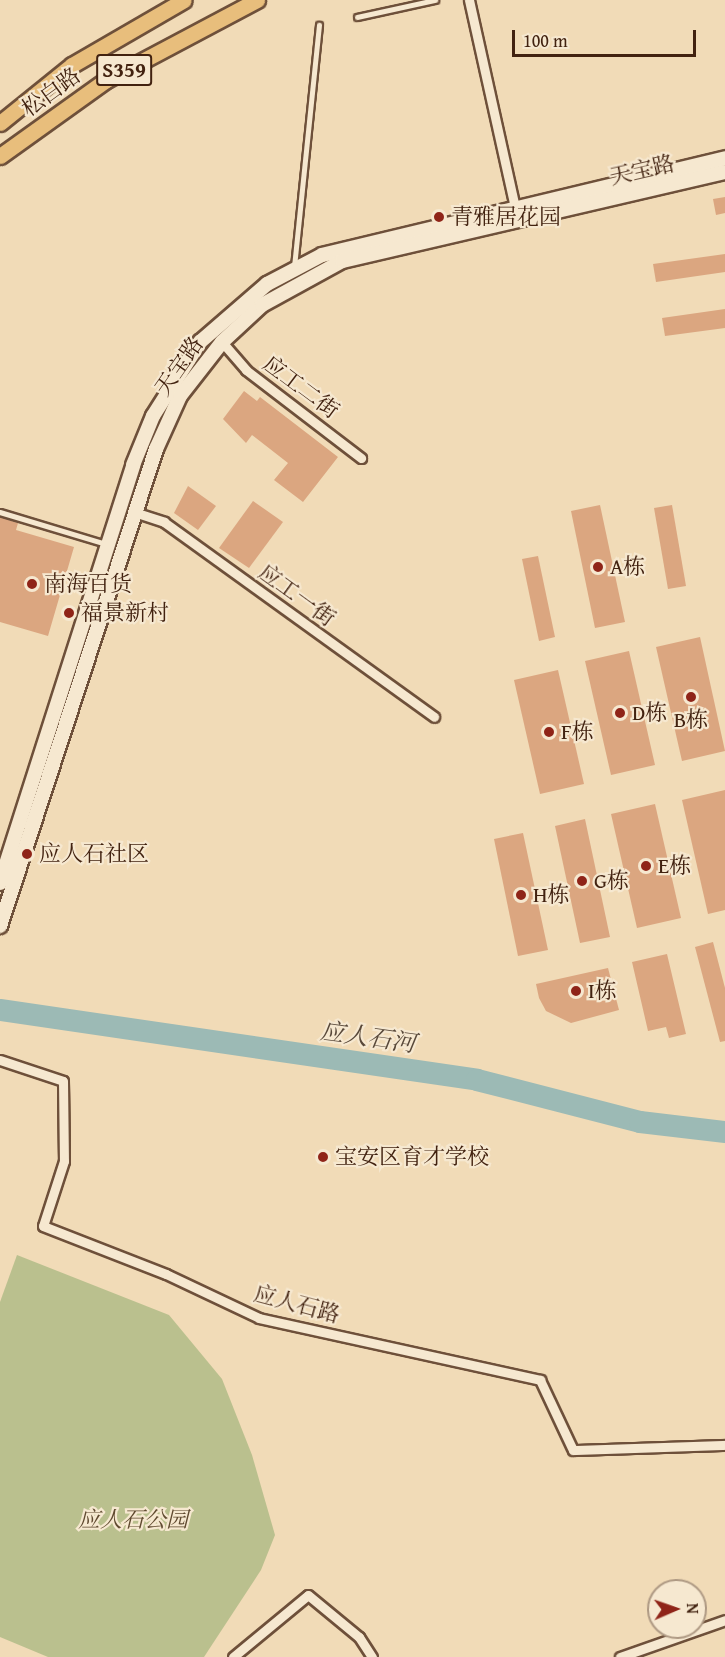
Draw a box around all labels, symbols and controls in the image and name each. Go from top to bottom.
scale bar [515,18,700,56]
text: 100 m [523,27,568,54]
road number: S359 [96,52,152,88]
street label: 松白路 [17,62,85,122]
street label: 天宝路 [607,150,677,190]
place label: 青雅居花园 [451,204,561,230]
marker: 青雅居花园 [432,210,446,224]
street label: 天宝路 [149,331,209,401]
street label: 应工二街 [258,350,344,424]
place label: A栋 [610,554,645,580]
street label: 应工一街 [254,558,340,632]
marker: A栋 [591,560,605,574]
place label: 南海百货 [44,571,132,597]
marker: 南海百货 [25,577,39,591]
place label: 福景新村 [81,600,169,626]
marker: 福景新村 [62,606,76,620]
marker: B栋 [684,690,698,704]
place label: D栋 [632,700,667,726]
marker: D栋 [613,706,627,720]
place label: B栋 [674,707,708,733]
place label: F栋 [561,719,594,745]
marker: F栋 [542,725,556,739]
place label: 应人石社区 [39,841,149,867]
marker: 应人石社区 [20,847,34,861]
place label: E栋 [658,853,691,879]
marker: E栋 [639,859,653,873]
place label: G栋 [594,868,629,894]
marker: G栋 [575,874,589,888]
place label: H栋 [533,882,570,908]
marker: H栋 [514,888,528,902]
place label: I栋 [588,978,617,1004]
marker: I栋 [569,984,583,998]
water label: 应人石河 [318,1016,418,1058]
place label: 宝安区育才学校 [335,1144,489,1170]
marker: 宝安区育才学校 [316,1150,330,1164]
street label: 应人石路 [251,1280,343,1328]
park label: 应人石公园 [78,1507,188,1533]
north arrow [647,1579,707,1639]
text: N [681,1603,705,1614]

